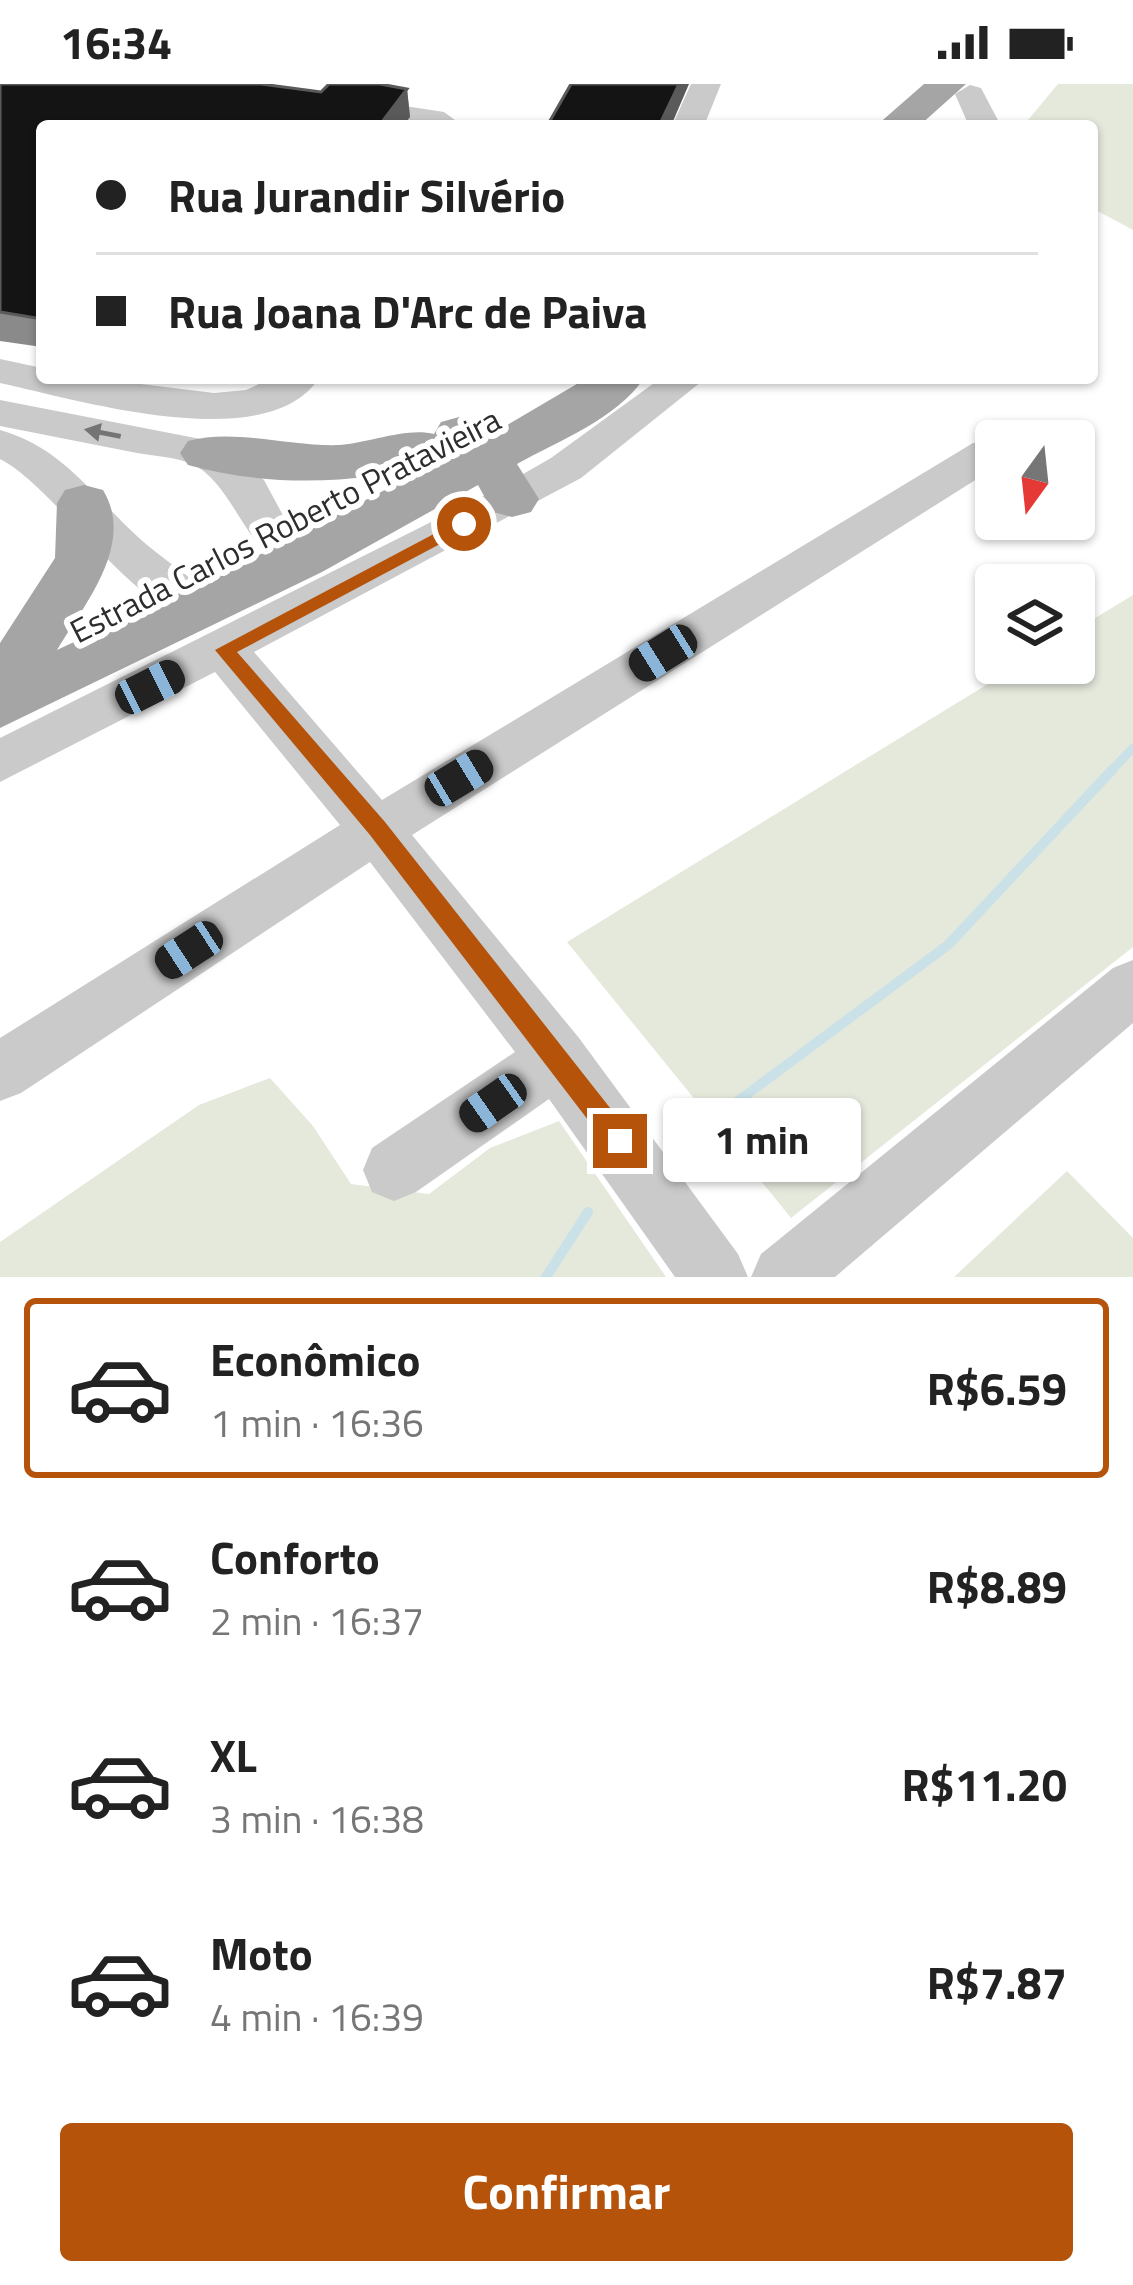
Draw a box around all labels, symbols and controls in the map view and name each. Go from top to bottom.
text: 16:34 [60,8,172,76]
text: Rua Jurandir Silvério [168,161,565,229]
text: Rua Joana D'Arc de Paiva [168,277,647,345]
street label: Estrada Carlos Roberto Pratavieira [61,394,509,656]
north arrow [975,420,1095,540]
map controls [975,420,1095,684]
one-way arrow [83,423,121,442]
route start [437,497,491,551]
button: layers [975,564,1095,684]
car [623,619,703,687]
car [110,655,190,719]
car [419,744,499,812]
car [149,915,229,985]
car [453,1068,533,1138]
callout: 1 min [662,1099,860,1183]
text: 1 min [715,1110,809,1169]
route end [593,1114,647,1168]
text: Econômico [210,1325,421,1393]
icon: car [66,1334,174,1442]
text: R$6.59 [927,1354,1067,1422]
text: 1 min · 16:36 [210,1393,424,1452]
text: Conforto [210,1523,380,1591]
icon: car [66,1532,174,1640]
text: R$8.89 [927,1552,1067,1620]
text: 2 min · 16:37 [210,1591,424,1650]
text: XL [210,1721,257,1789]
icon: car [66,1730,174,1838]
text: R$11.20 [902,1750,1067,1818]
text: 3 min · 16:38 [210,1789,424,1848]
text: Moto [210,1919,313,1987]
icon: car [66,1928,174,2036]
text: R$7.87 [927,1948,1067,2016]
text: 4 min · 16:39 [210,1987,424,2046]
button: Confirmar [60,2123,1073,2261]

